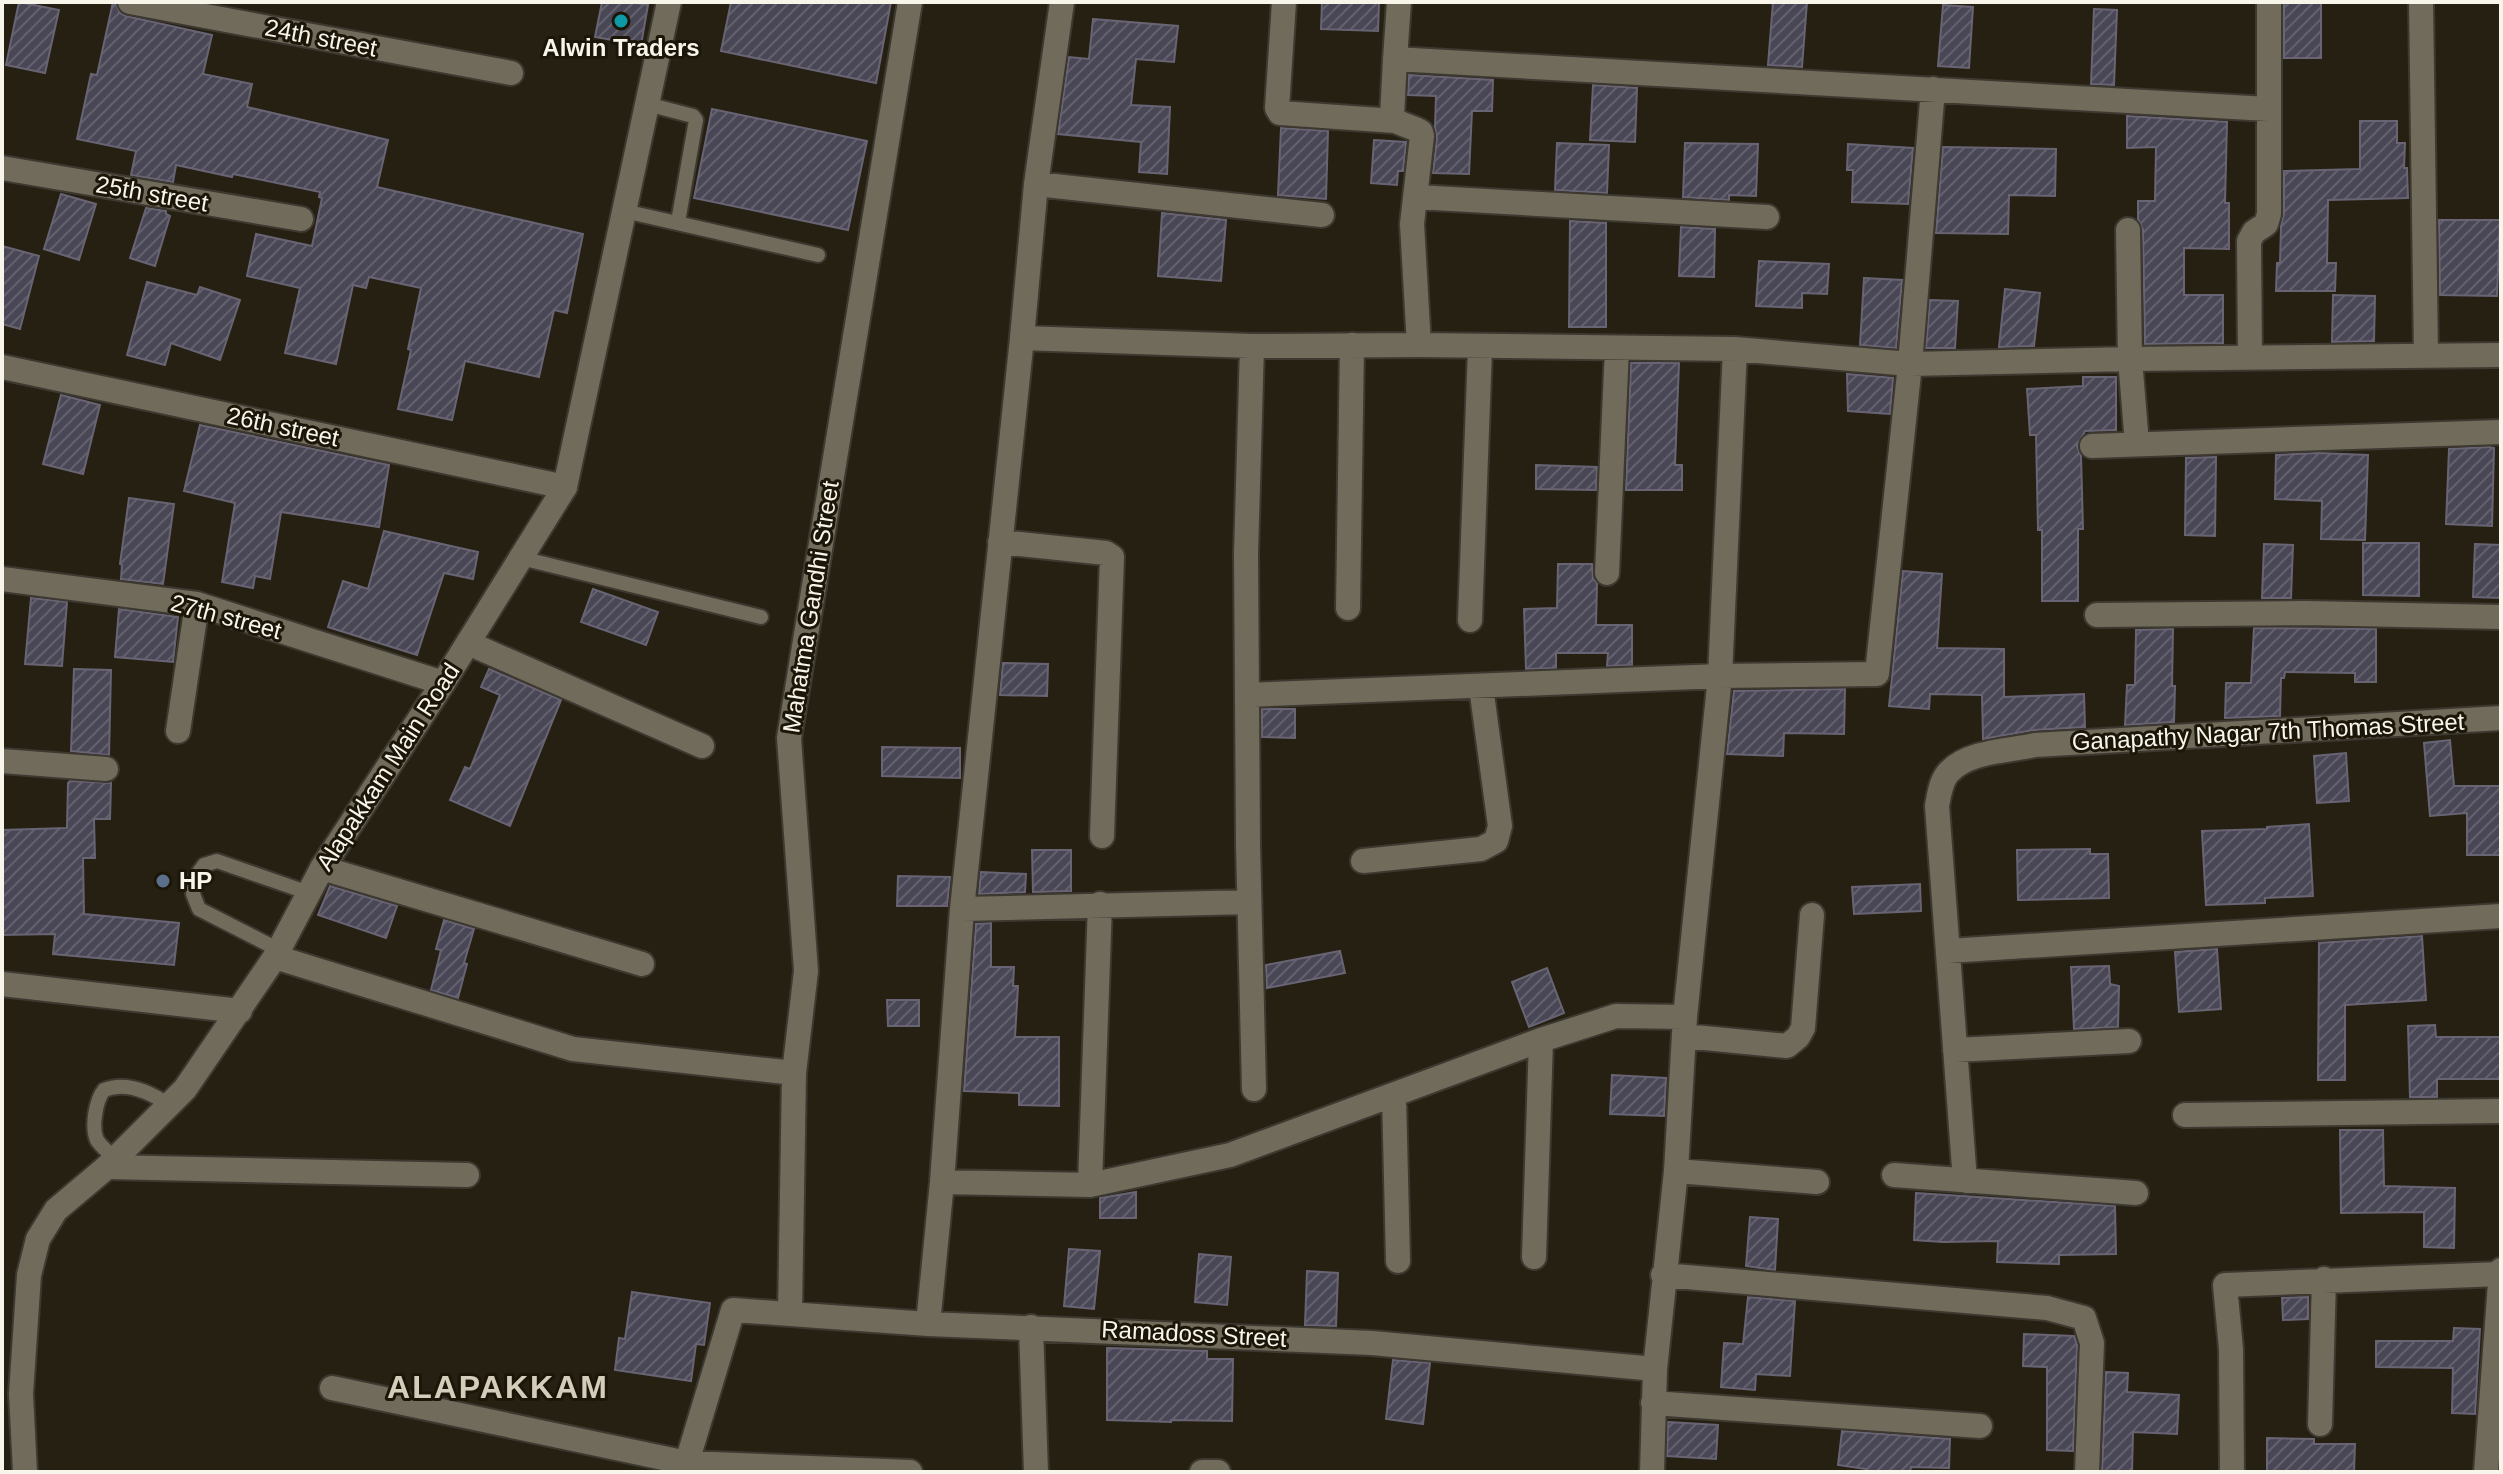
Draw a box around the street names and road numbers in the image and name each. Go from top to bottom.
street label: 24th street [263,13,380,62]
street label: 25th street [94,170,211,217]
street label: 26th street [225,402,342,452]
street label: Mahatma Gandhi Street [777,479,844,735]
street label: 27th street [168,589,285,644]
street label: Alapakkam Main Road [311,658,465,875]
street label: Ganapathy Nagar 7th Thomas Street [2071,708,2465,755]
street label: Ramadoss Street [1101,1315,1288,1352]

